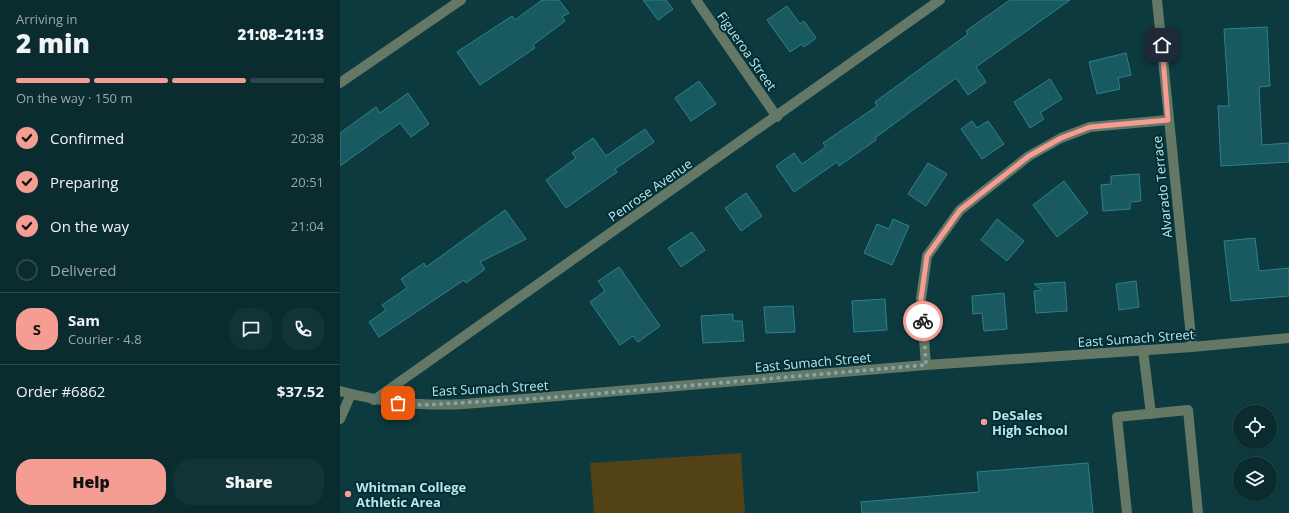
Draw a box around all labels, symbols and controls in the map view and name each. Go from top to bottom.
street label: Figueroa Street [713,8,781,94]
text: Arriving in [16,10,78,28]
text: 21:08–21:13 [238,24,324,44]
text: 2 min [16,25,90,61]
pin [1145,28,1179,62]
icon: home [1151,34,1173,56]
text: On the way · 150 m [16,89,132,107]
icon: check [16,127,38,149]
text: Confirmed [50,128,124,148]
text: 20:38 [291,129,324,147]
street label: Alvarado Terrace [1148,135,1176,239]
street label: Penrose Avenue [605,154,695,226]
icon: check [16,171,38,193]
text: Preparing [50,172,118,192]
text: 20:51 [291,173,324,191]
icon: check [16,215,38,237]
text: On the way [50,216,129,236]
text: 21:04 [291,217,324,235]
text: Delivered [50,260,117,280]
courier [903,301,943,341]
button: chat [230,308,272,350]
button: phone [282,308,324,350]
text: Sam [68,310,100,330]
icon: bike [912,310,934,332]
text: S [33,319,41,339]
street label: East Sumach Street [1077,325,1195,351]
text: Courier · 4.8 [68,330,142,348]
street label: East Sumach Street [754,348,872,376]
street label: East Sumach Street [431,376,549,400]
text: Order #6862 [16,381,105,401]
text: $37.52 [277,381,324,401]
pin [381,386,415,420]
icon: bag [387,392,409,414]
map controls [1233,405,1277,501]
button: locate [1233,405,1277,449]
place label: DeSales High School [992,406,1068,439]
marker: DeSales High School [979,417,989,427]
button: layers [1233,457,1277,501]
button: Help [16,459,166,505]
button: Share [174,459,324,505]
place label: Whitman College Athletic Area [356,478,467,511]
marker: Whitman College Athletic Area [343,489,353,499]

